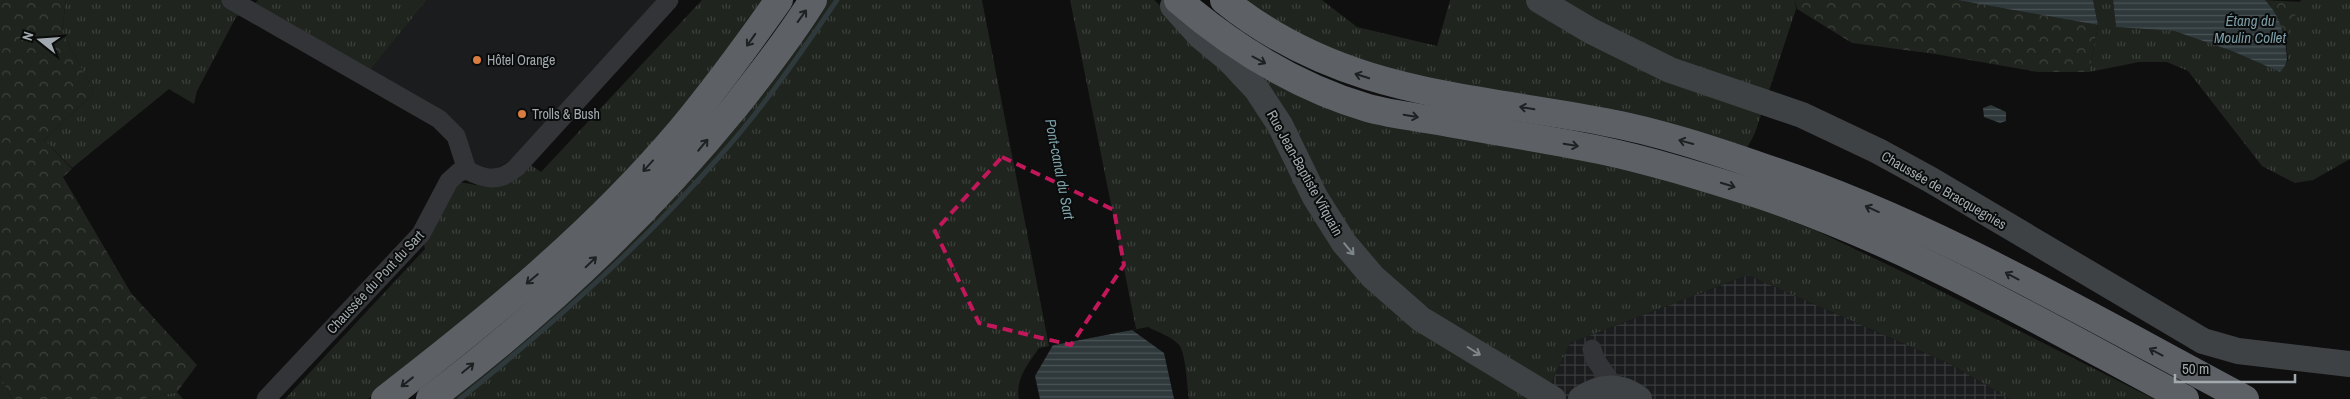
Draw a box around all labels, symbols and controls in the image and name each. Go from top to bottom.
one-way arrow [797,9,807,23]
water label: Étang du Moulin Collet [2214,10,2286,48]
north arrow [15,15,65,65]
text: N [18,30,37,43]
one-way arrow [746,33,756,47]
place label: Hôtel Orange [487,51,555,69]
marker: Hôtel Orange [471,54,483,66]
one-way arrow [1252,55,1267,65]
one-way arrow [1354,70,1370,80]
one-way arrow [1520,103,1536,113]
place label: Trolls & Bush [532,105,600,123]
street label: Rue Jean-Baptiste Vifquain [1263,107,1347,239]
marker: Trolls & Bush [516,108,528,120]
one-way arrow [1402,112,1418,122]
water label: Pont-canal du Sart [1040,117,1080,222]
one-way arrow [1678,137,1694,147]
one-way arrow [698,138,709,151]
one-way arrow [1562,140,1578,150]
street label: Chaussée de Bracquegnies [1878,147,2010,233]
one-way arrow [642,159,654,172]
one-way arrow [1720,181,1736,191]
one-way arrow [1865,204,1880,213]
street label: Chaussée du Pont du Sart [322,227,428,337]
one-way arrow [1343,242,1354,255]
one-way arrow [585,256,598,268]
one-way arrow [2005,271,2020,280]
one-way arrow [525,273,538,284]
one-way arrow [1466,347,1480,357]
one-way arrow [2148,347,2163,357]
scale bar [2175,352,2295,384]
text: 50 m [2182,358,2209,379]
one-way arrow [462,363,475,374]
one-way arrow [401,377,414,388]

